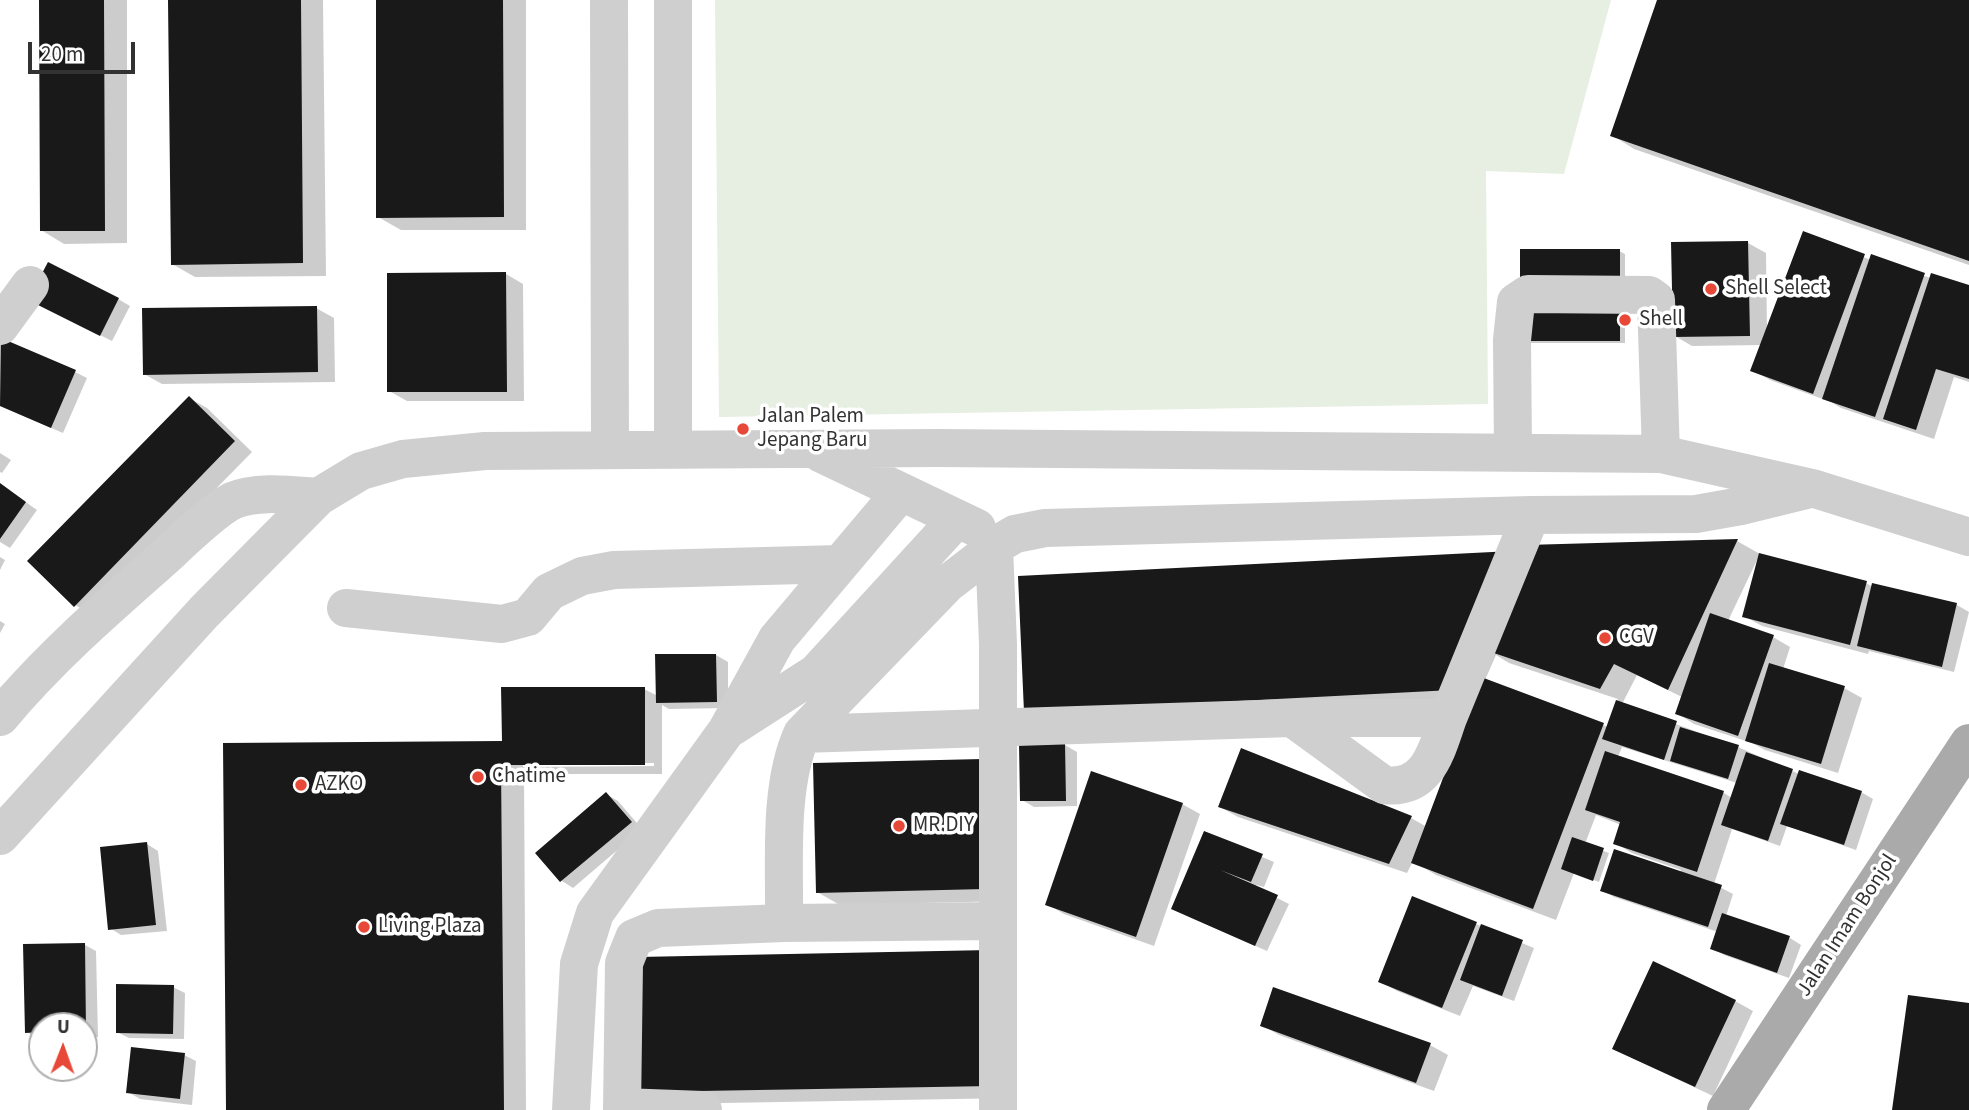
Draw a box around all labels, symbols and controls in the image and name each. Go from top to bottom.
scale bar [32,28,138,72]
text: 20 m [41,39,83,69]
place label: Shell Select [1725,276,1827,302]
marker: Shell Select [1703,281,1719,297]
place label: Shell [1639,307,1683,333]
marker: Shell [1617,312,1633,328]
place label: Jalan Palem Jepang Baru [757,404,867,454]
marker: Jalan Palem Jepang Baru [735,421,751,437]
place label: CGV [1619,625,1654,651]
marker: CGV [1597,630,1613,646]
place label: Chatime [492,764,566,790]
marker: Chatime [470,769,486,785]
place label: AZKO [315,772,363,798]
marker: AZKO [293,777,309,793]
place label: MR.DIY [913,813,974,839]
marker: MR.DIY [891,818,907,834]
street label: Jalan Imam Bonjol [1793,850,1903,1002]
place label: Living Plaza [378,914,481,940]
marker: Living Plaza [356,919,372,935]
north arrow [28,1012,98,1082]
text: U [57,1014,70,1041]

